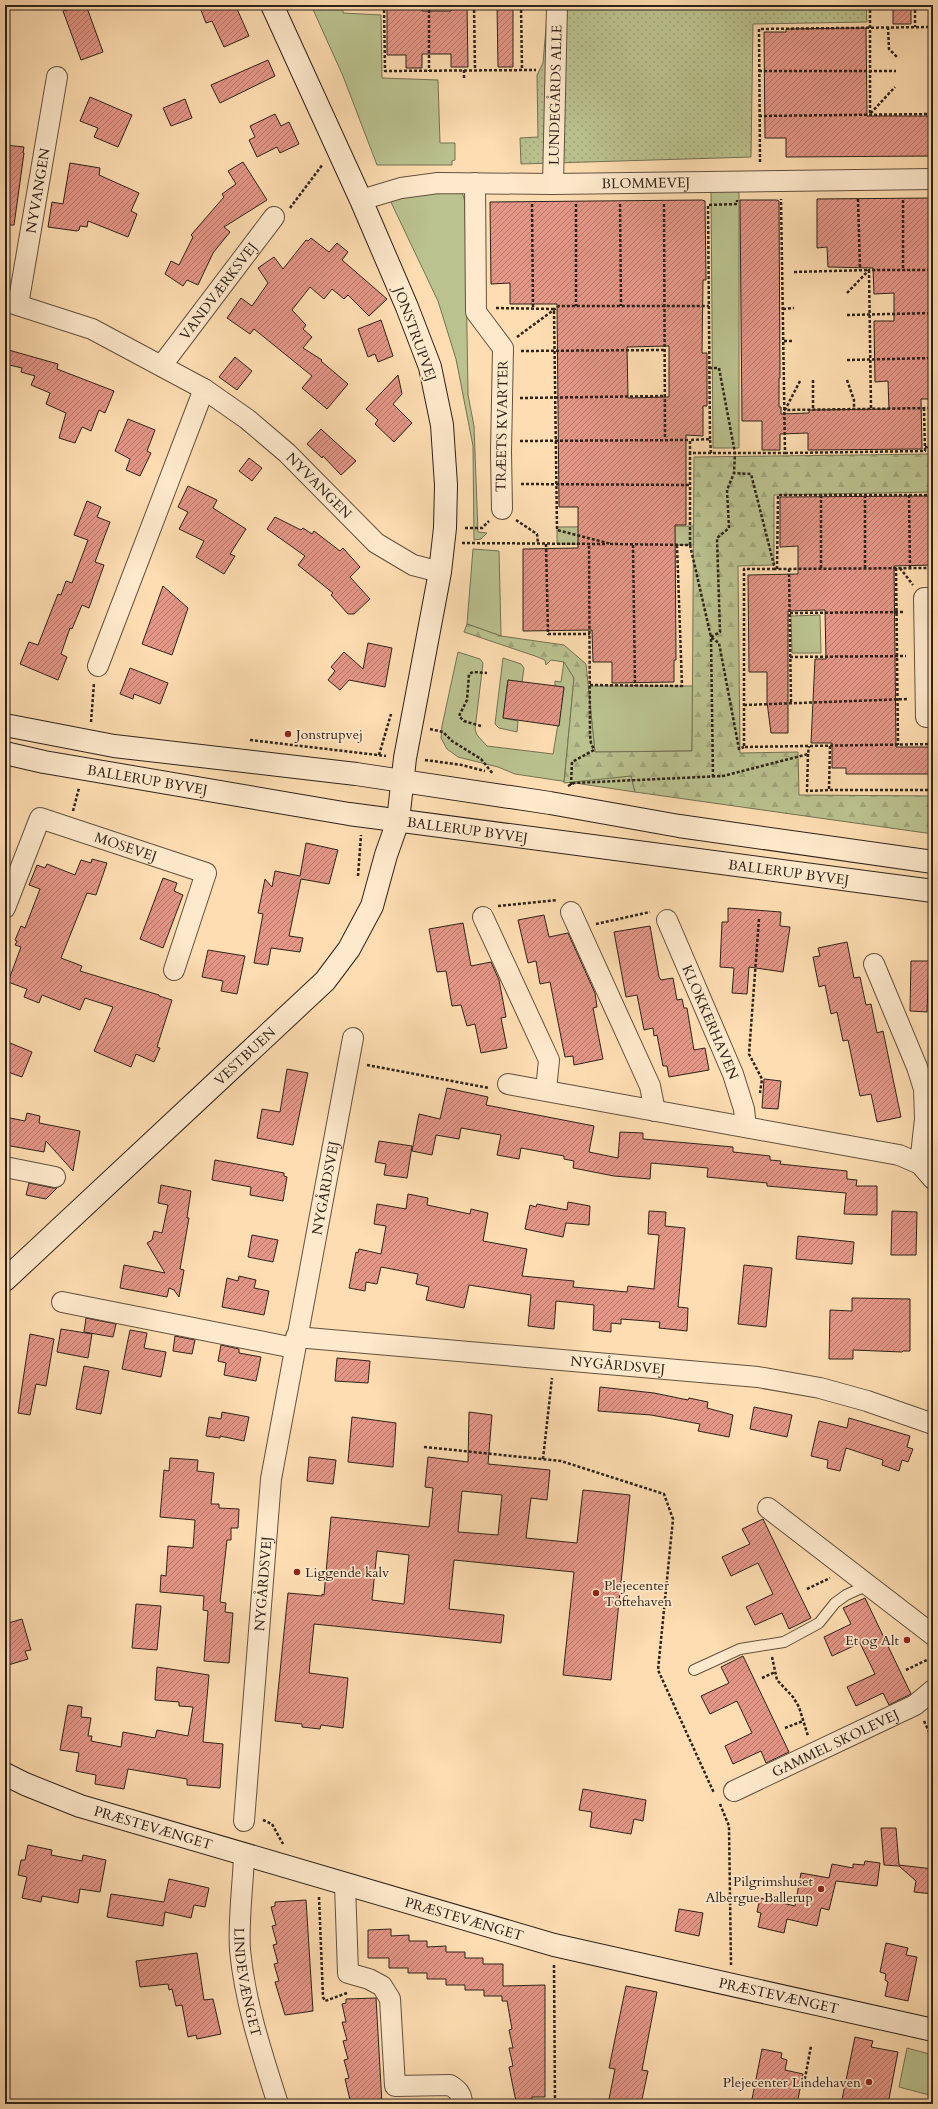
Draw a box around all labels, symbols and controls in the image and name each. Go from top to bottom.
street label: LUNDEGÅRDS ALLE [544,24,566,165]
street label: NYVANGEN [21,146,54,235]
street label: BLOMMEVEJ [601,173,691,193]
street label: VANDVÆRKSVEJ [175,238,261,344]
street label: JONSTRUPVEJ [388,282,441,384]
street label: TRÆETS KVARTER [491,360,513,492]
street label: NYVANGEN [282,448,356,523]
place label: Jonstrupvej [294,725,363,744]
marker: Jonstrupvej [283,729,293,739]
street label: BALLERUP BYVEJ [86,760,209,799]
street label: BALLERUP BYVEJ [406,812,529,847]
street label: MOSEVEJ [92,827,160,866]
street label: BALLERUP BYVEJ [727,855,851,889]
street label: KLOKKERHAVEN [678,962,744,1082]
street label: VESTBUEN [210,1023,280,1090]
street label: NYGÅRDSVEJ [307,1139,343,1237]
street label: NYGÅRDSVEJ [570,1351,666,1378]
street label: NYGÅRDSVEJ [250,1535,276,1632]
place label: Liggende kalv [305,1563,390,1582]
marker: Liggende kalv [292,1567,302,1577]
place label: Plejecenter Toftehaven [604,1576,672,1611]
marker: Plejecenter Toftehaven [591,1588,601,1598]
place label: Et og Alt [845,1631,900,1650]
marker: Et og Alt [902,1635,912,1645]
street label: GAMMEL SKOLEVEJ [768,1704,902,1781]
street label: PRÆSTEVÆNGET [92,1801,215,1854]
place label: Pilgrimshuset Albergue Ballerup [706,1872,814,1907]
marker: Pilgrimshuset Albergue Ballerup [816,1884,826,1894]
street label: PRÆSTEVÆNGET [403,1892,526,1945]
street label: LINDEVÆNGET [230,1928,266,2039]
street label: PRÆSTEVÆNGET [717,1973,841,2018]
place label: Plejecenter Lindehaven [723,2073,861,2092]
marker: Plejecenter Lindehaven [864,2077,874,2087]

